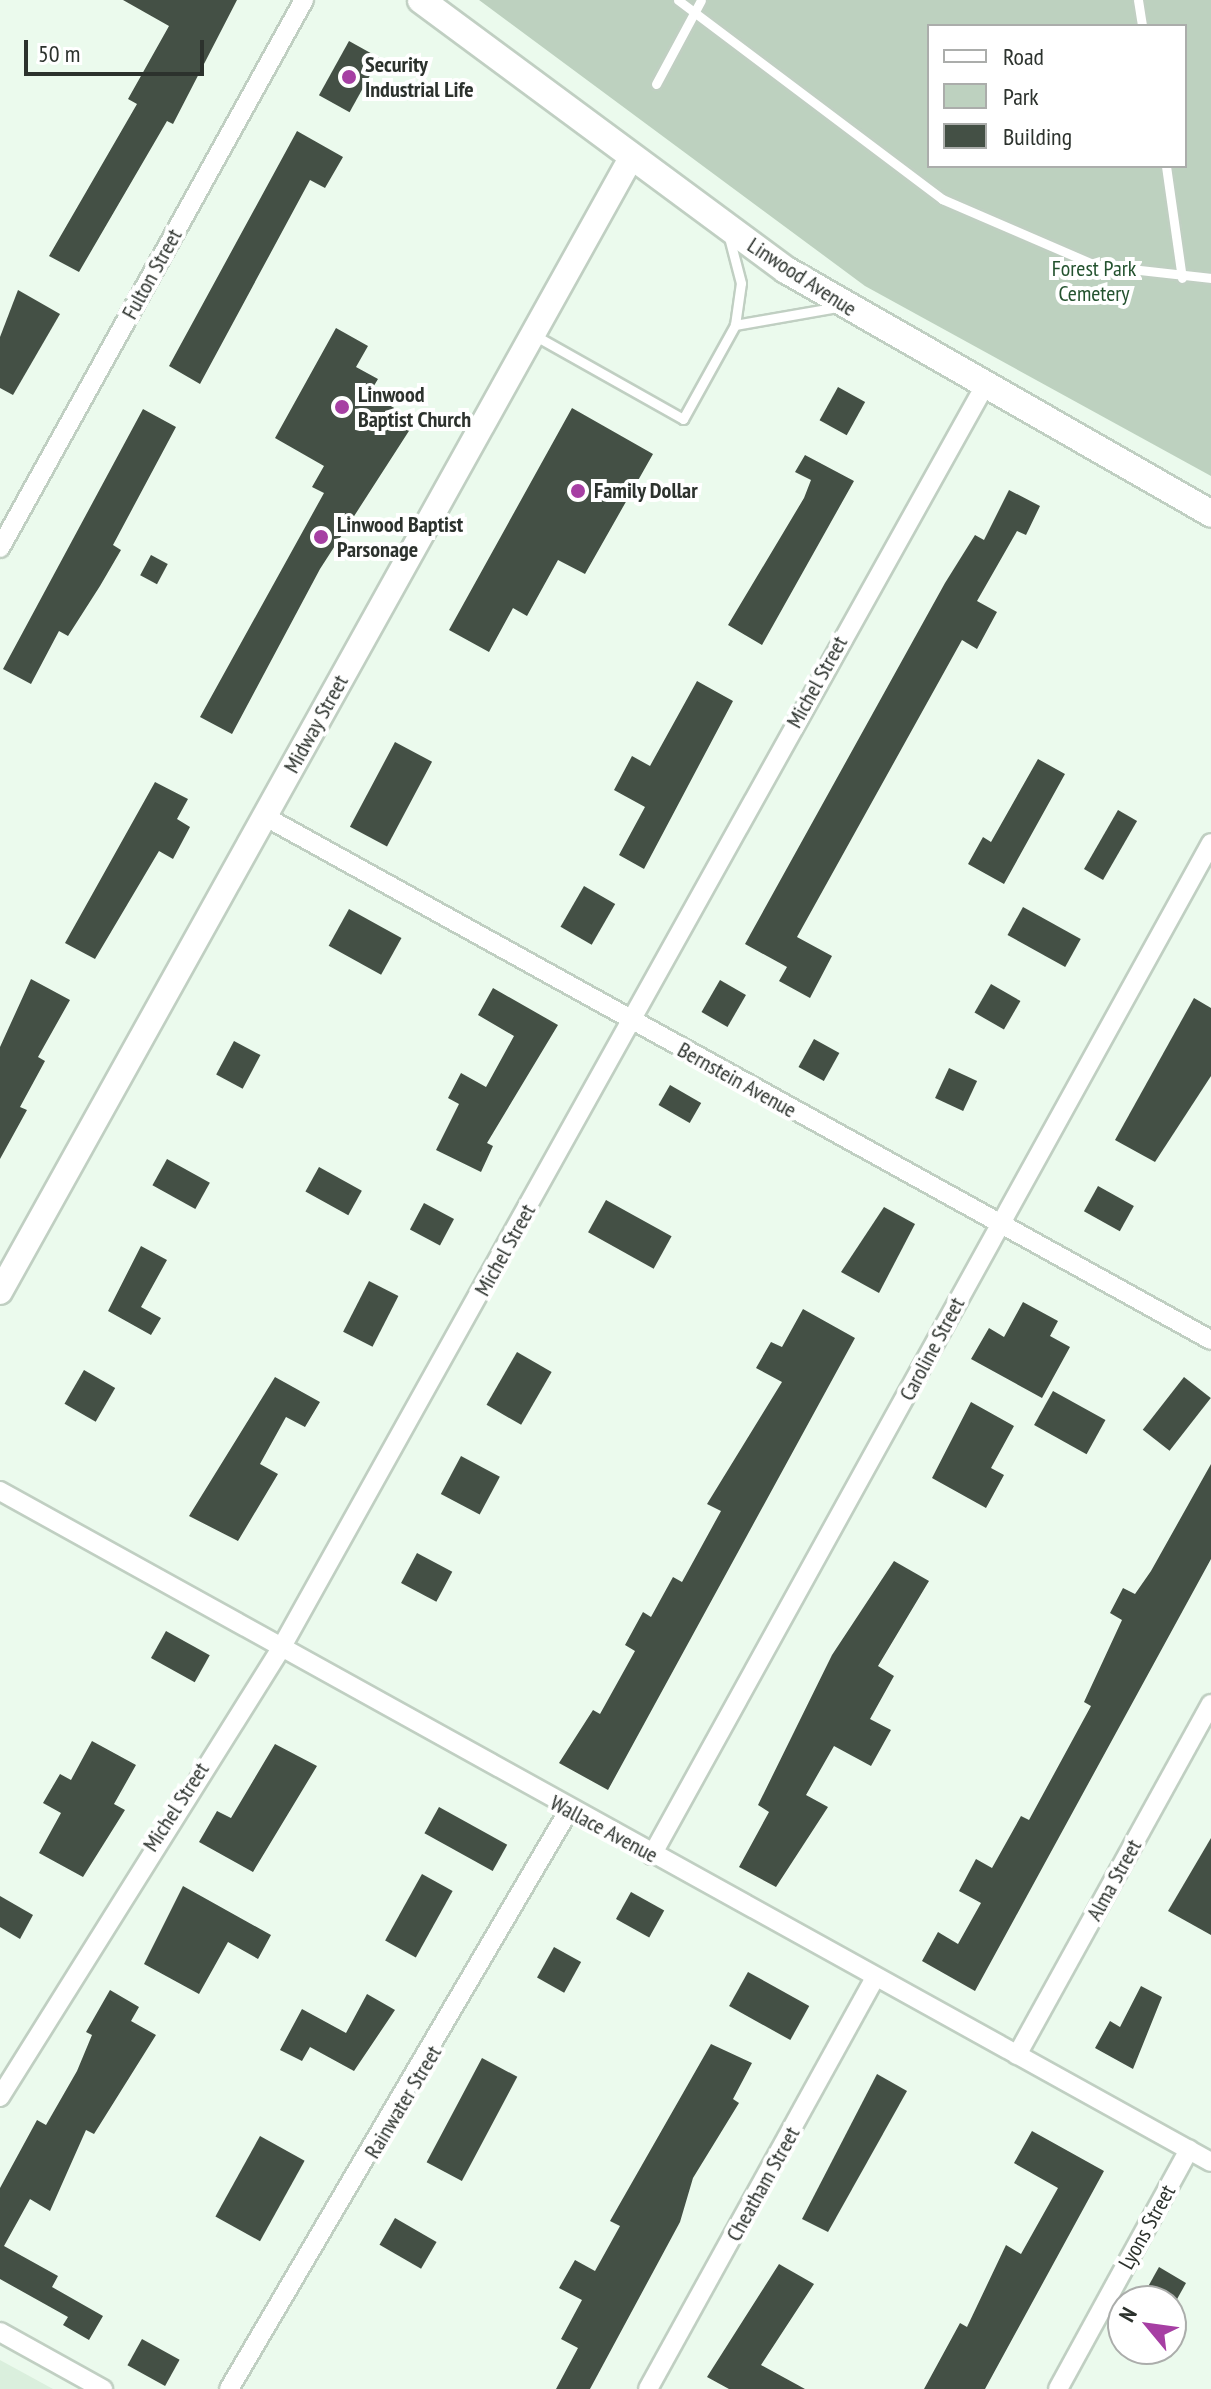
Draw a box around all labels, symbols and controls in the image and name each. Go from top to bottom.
scale bar [28,24,208,74]
legend [927,24,1187,168]
text: 50 m [38,38,80,69]
text: Road [1003,41,1044,72]
place label: Security Industrial Life [365,51,474,102]
marker: Security Industrial Life [340,68,358,86]
text: Park [1003,81,1039,112]
text: Building [1003,121,1072,152]
street label: Fulton Street [116,224,188,324]
street label: Linwood Avenue [742,232,862,322]
park label: Forest Park Cemetery [1052,255,1136,306]
place label: Linwood Baptist Church [358,381,471,432]
marker: Linwood Baptist Church [333,398,351,416]
place label: Family Dollar [594,478,698,504]
marker: Family Dollar [569,482,587,500]
place label: Linwood Baptist Parsonage [337,511,463,562]
marker: Linwood Baptist Parsonage [312,528,330,546]
street label: Michel Street [781,632,853,732]
street label: Midway Street [278,670,354,778]
street label: Bernstein Avenue [673,1036,801,1124]
street label: Michel Street [469,1200,541,1300]
street label: Caroline Street [894,1293,970,1405]
street label: Michel Street [138,1758,214,1856]
street label: Wallace Avenue [545,1789,663,1869]
street label: Alma Street [1081,1835,1147,1925]
street label: Rainwater Street [359,2041,447,2163]
street label: Cheatham Street [721,2122,805,2246]
street label: Lyons Street [1113,2180,1181,2274]
north arrow [1107,2285,1187,2365]
text: N [1113,2302,1143,2326]

